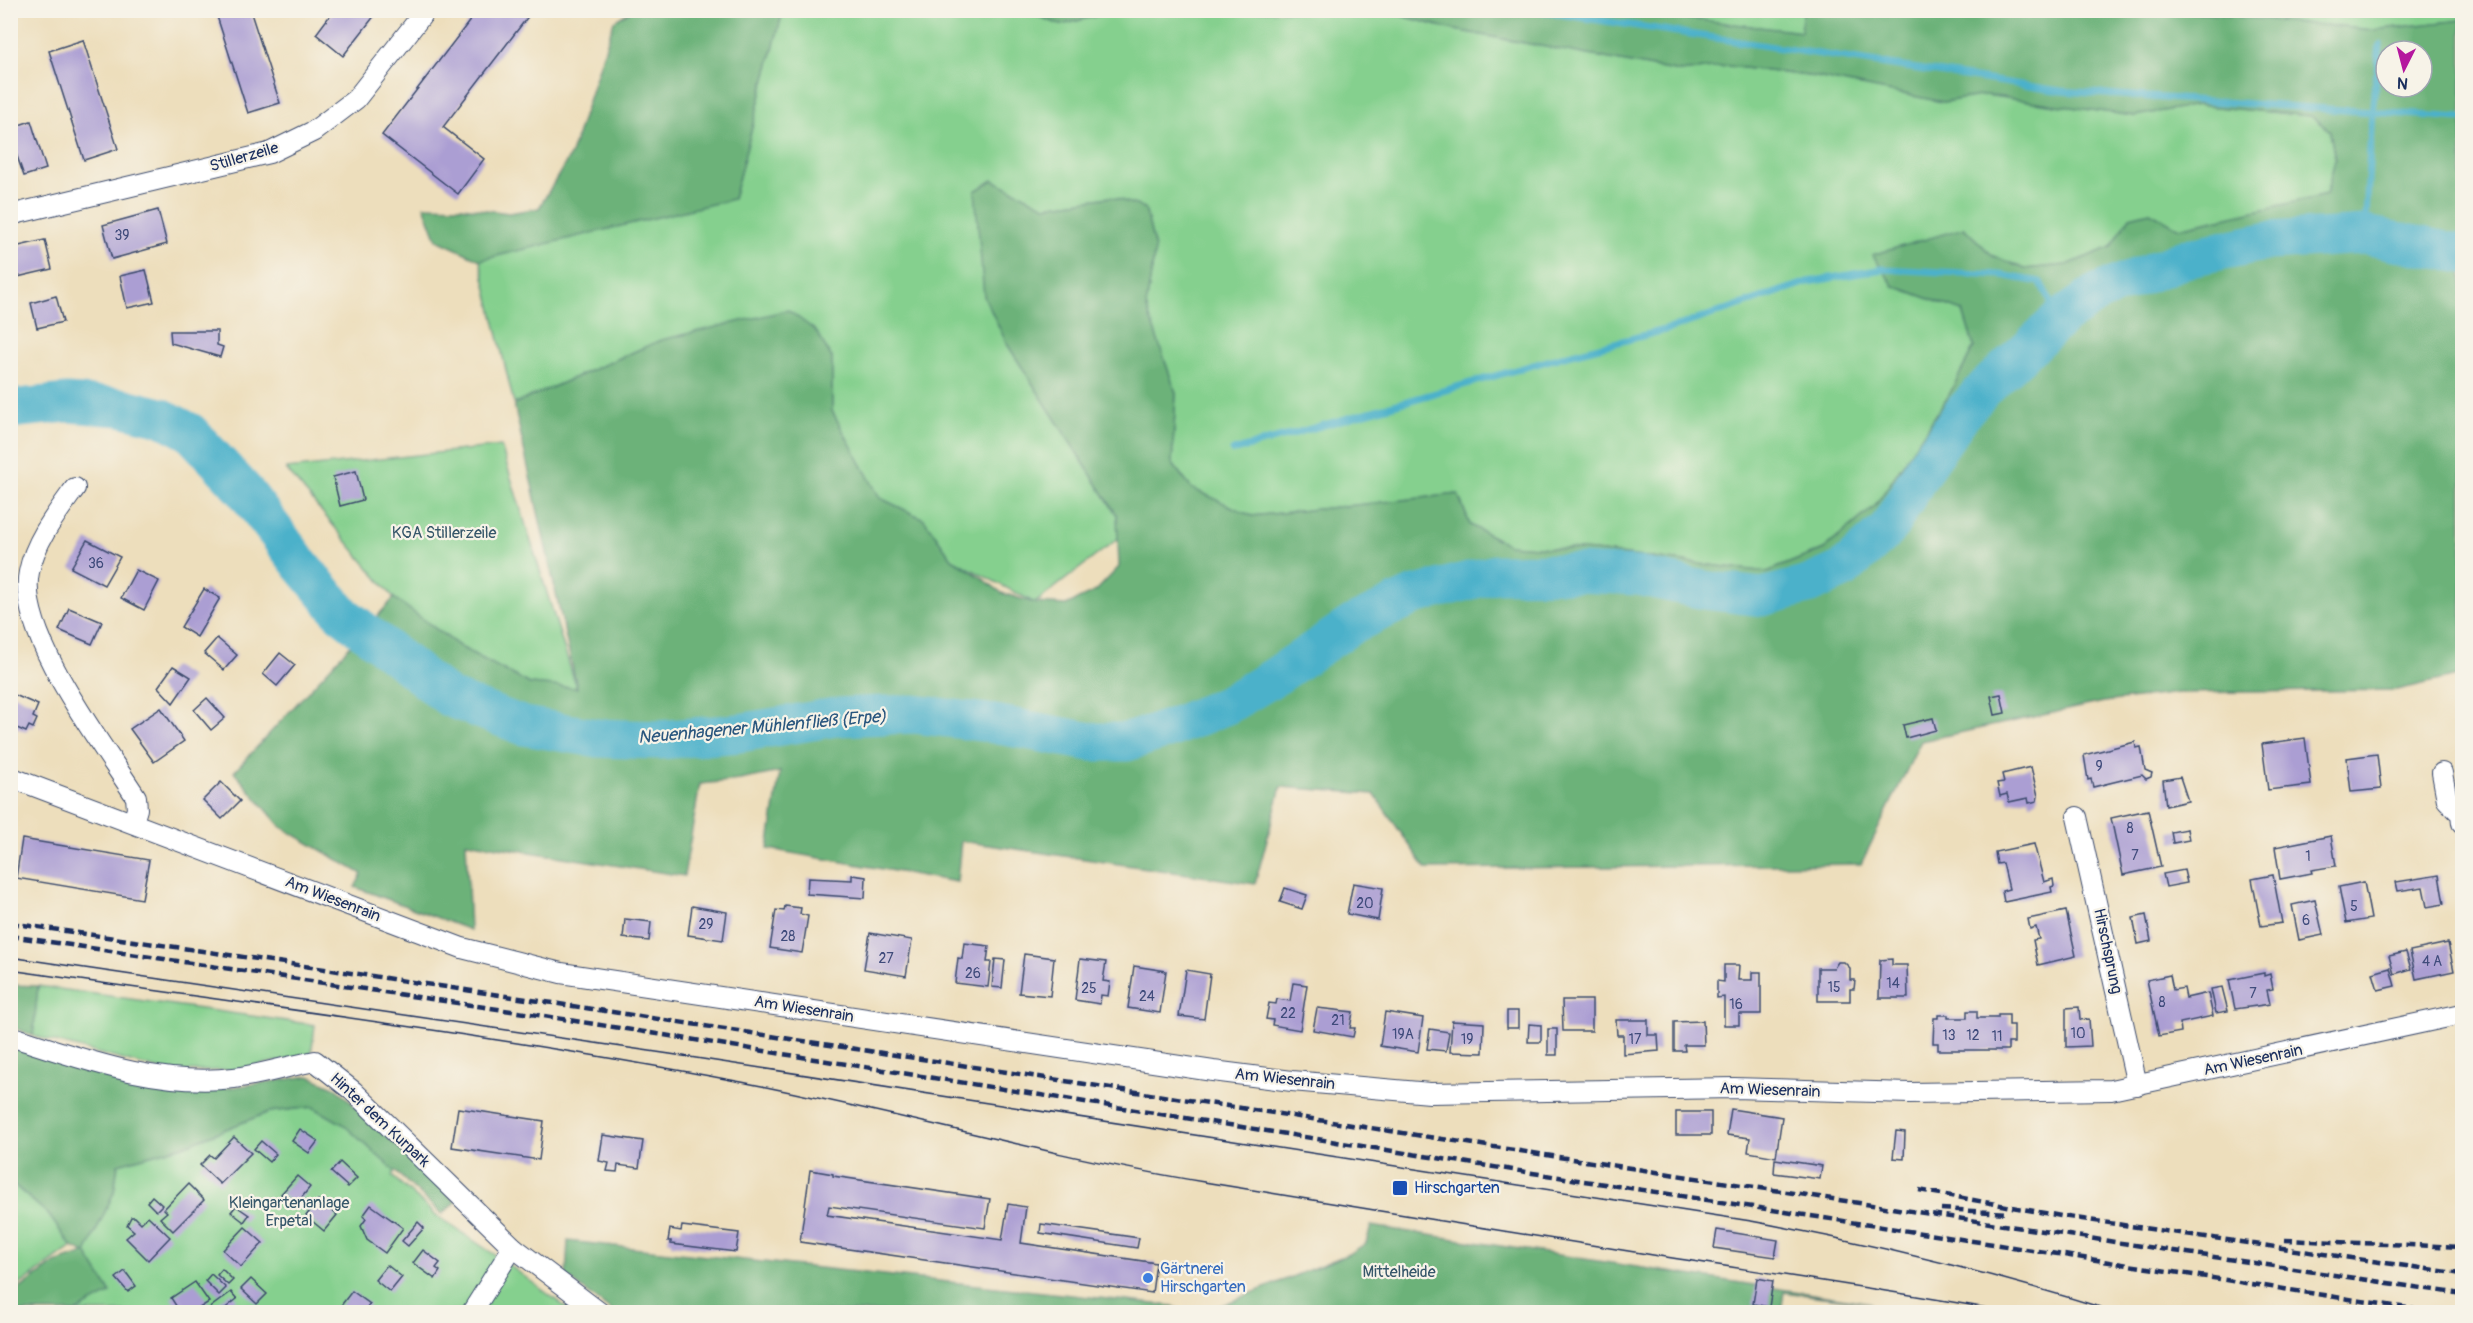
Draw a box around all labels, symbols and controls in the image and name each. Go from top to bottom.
north arrow [2374,39,2434,99]
text: N [2396,72,2409,93]
street label: Stillerzeile [207,138,281,176]
house number: 39 [114,227,130,244]
park label: KGA Stillerzeile [392,523,496,543]
house number: 36 [88,555,104,572]
water label: Neuenhagener Mühlenfließ (Erpe) [637,705,887,749]
house number: 9 [2095,758,2103,775]
house number: 8 [2126,820,2134,837]
house number: 7 [2131,847,2139,864]
house number: 1 [2305,848,2311,865]
street label: Am Wiesenrain [282,872,384,926]
house number: 20 [1356,895,1374,912]
house number: 5 [2350,898,2358,915]
street label: Hirschsprung [2089,906,2127,996]
house number: 6 [2302,912,2310,929]
house number: 29 [698,916,714,933]
house number: 28 [781,928,795,945]
house number: 27 [878,950,894,967]
house number: 4 A [2422,953,2442,970]
house number: 26 [965,965,981,982]
house number: 14 [1886,975,1900,992]
house number: 15 [1827,979,1841,996]
house number: 25 [1081,980,1097,997]
house number: 7 [2249,985,2257,1002]
house number: 24 [1139,988,1155,1005]
street label: Am Wiesenrain [753,991,855,1027]
house number: 8 [2158,994,2166,1011]
house number: 16 [1729,996,1743,1013]
house number: 22 [1280,1005,1296,1022]
house number: 21 [1331,1012,1345,1029]
house number: 10 [2070,1025,2086,1042]
house number: 19A [1392,1026,1414,1043]
house number: 13 [1942,1027,1956,1044]
house number: 12 [1966,1027,1980,1044]
house number: 11 [1992,1028,2002,1045]
house number: 19 [1461,1031,1473,1048]
house number: 17 [1629,1031,1642,1048]
street label: Am Wiesenrain [2202,1040,2304,1080]
street label: Am Wiesenrain [1234,1064,1336,1094]
street label: Hinter dem Kurpark [326,1069,434,1172]
street label: Am Wiesenrain [1719,1078,1821,1102]
place label: Hirschgarten [1414,1178,1500,1198]
marker: Hirschgarten [1391,1179,1409,1197]
park label: Kleingartenanlage Erpetal [229,1193,349,1231]
place label: Gärtnerei Hirschgarten [1160,1259,1246,1297]
park label: Mittelheide [1362,1262,1436,1282]
marker: Gärtnerei Hirschgarten [1141,1271,1155,1285]

